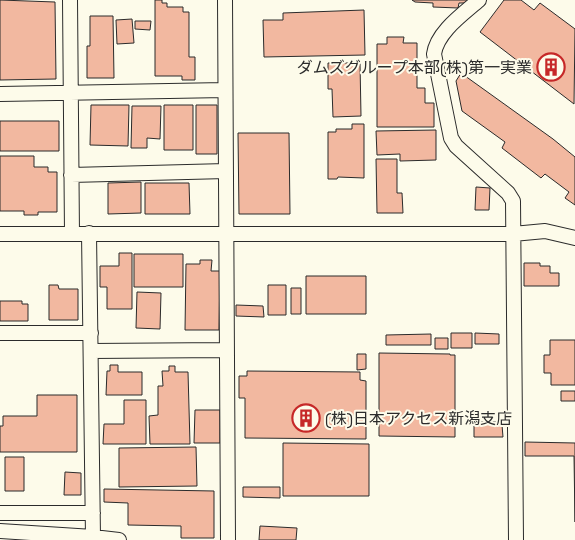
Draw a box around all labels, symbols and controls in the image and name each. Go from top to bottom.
building icon: ダムズグループ本部(株)第一実業 [536,52,566,82]
place label: ダムズグループ本部(株)第一実業 [297,57,532,78]
building icon: (株)日本アクセス新潟支店 [291,403,321,433]
place label: (株)日本アクセス新潟支店 [325,408,512,429]

